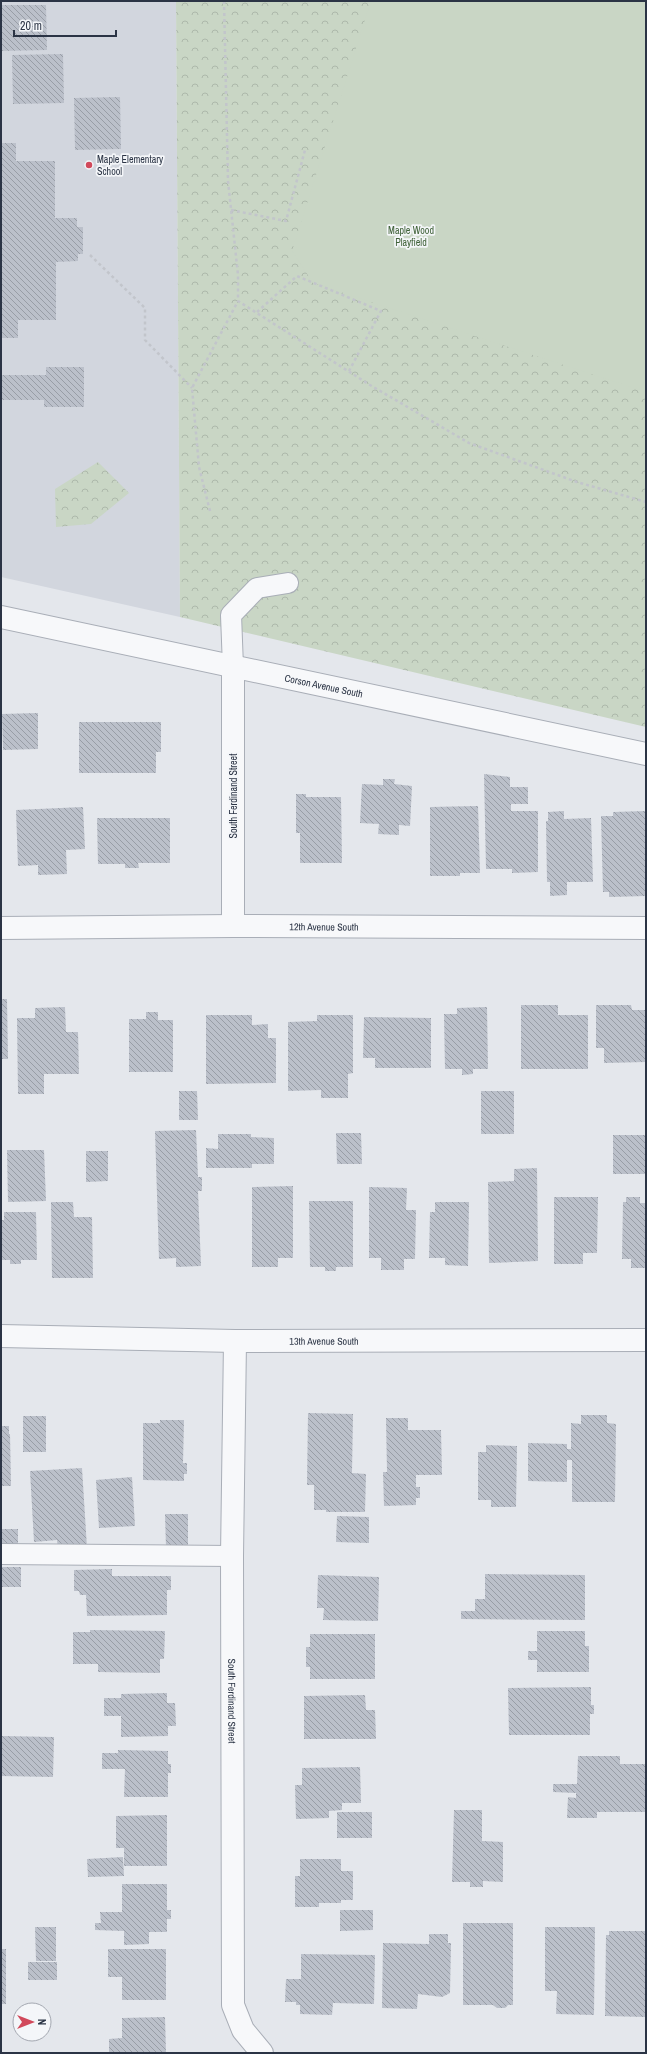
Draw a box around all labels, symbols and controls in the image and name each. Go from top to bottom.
scale bar [14,12,116,38]
text: 20 m [20,18,42,34]
place label: Maple Elementary School [97,153,164,178]
marker: Maple Elementary School [84,160,94,170]
park label: Maple Wood Playfield [388,224,434,249]
street label: Corson Avenue South [283,671,364,700]
street label: South Ferdinand Street [227,753,240,838]
street label: 12th Avenue South [289,920,359,933]
street label: 13th Avenue South [289,1334,359,1347]
street label: South Ferdinand Street [226,1658,239,1744]
north arrow [12,2002,52,2042]
text: N [35,2019,49,2025]

